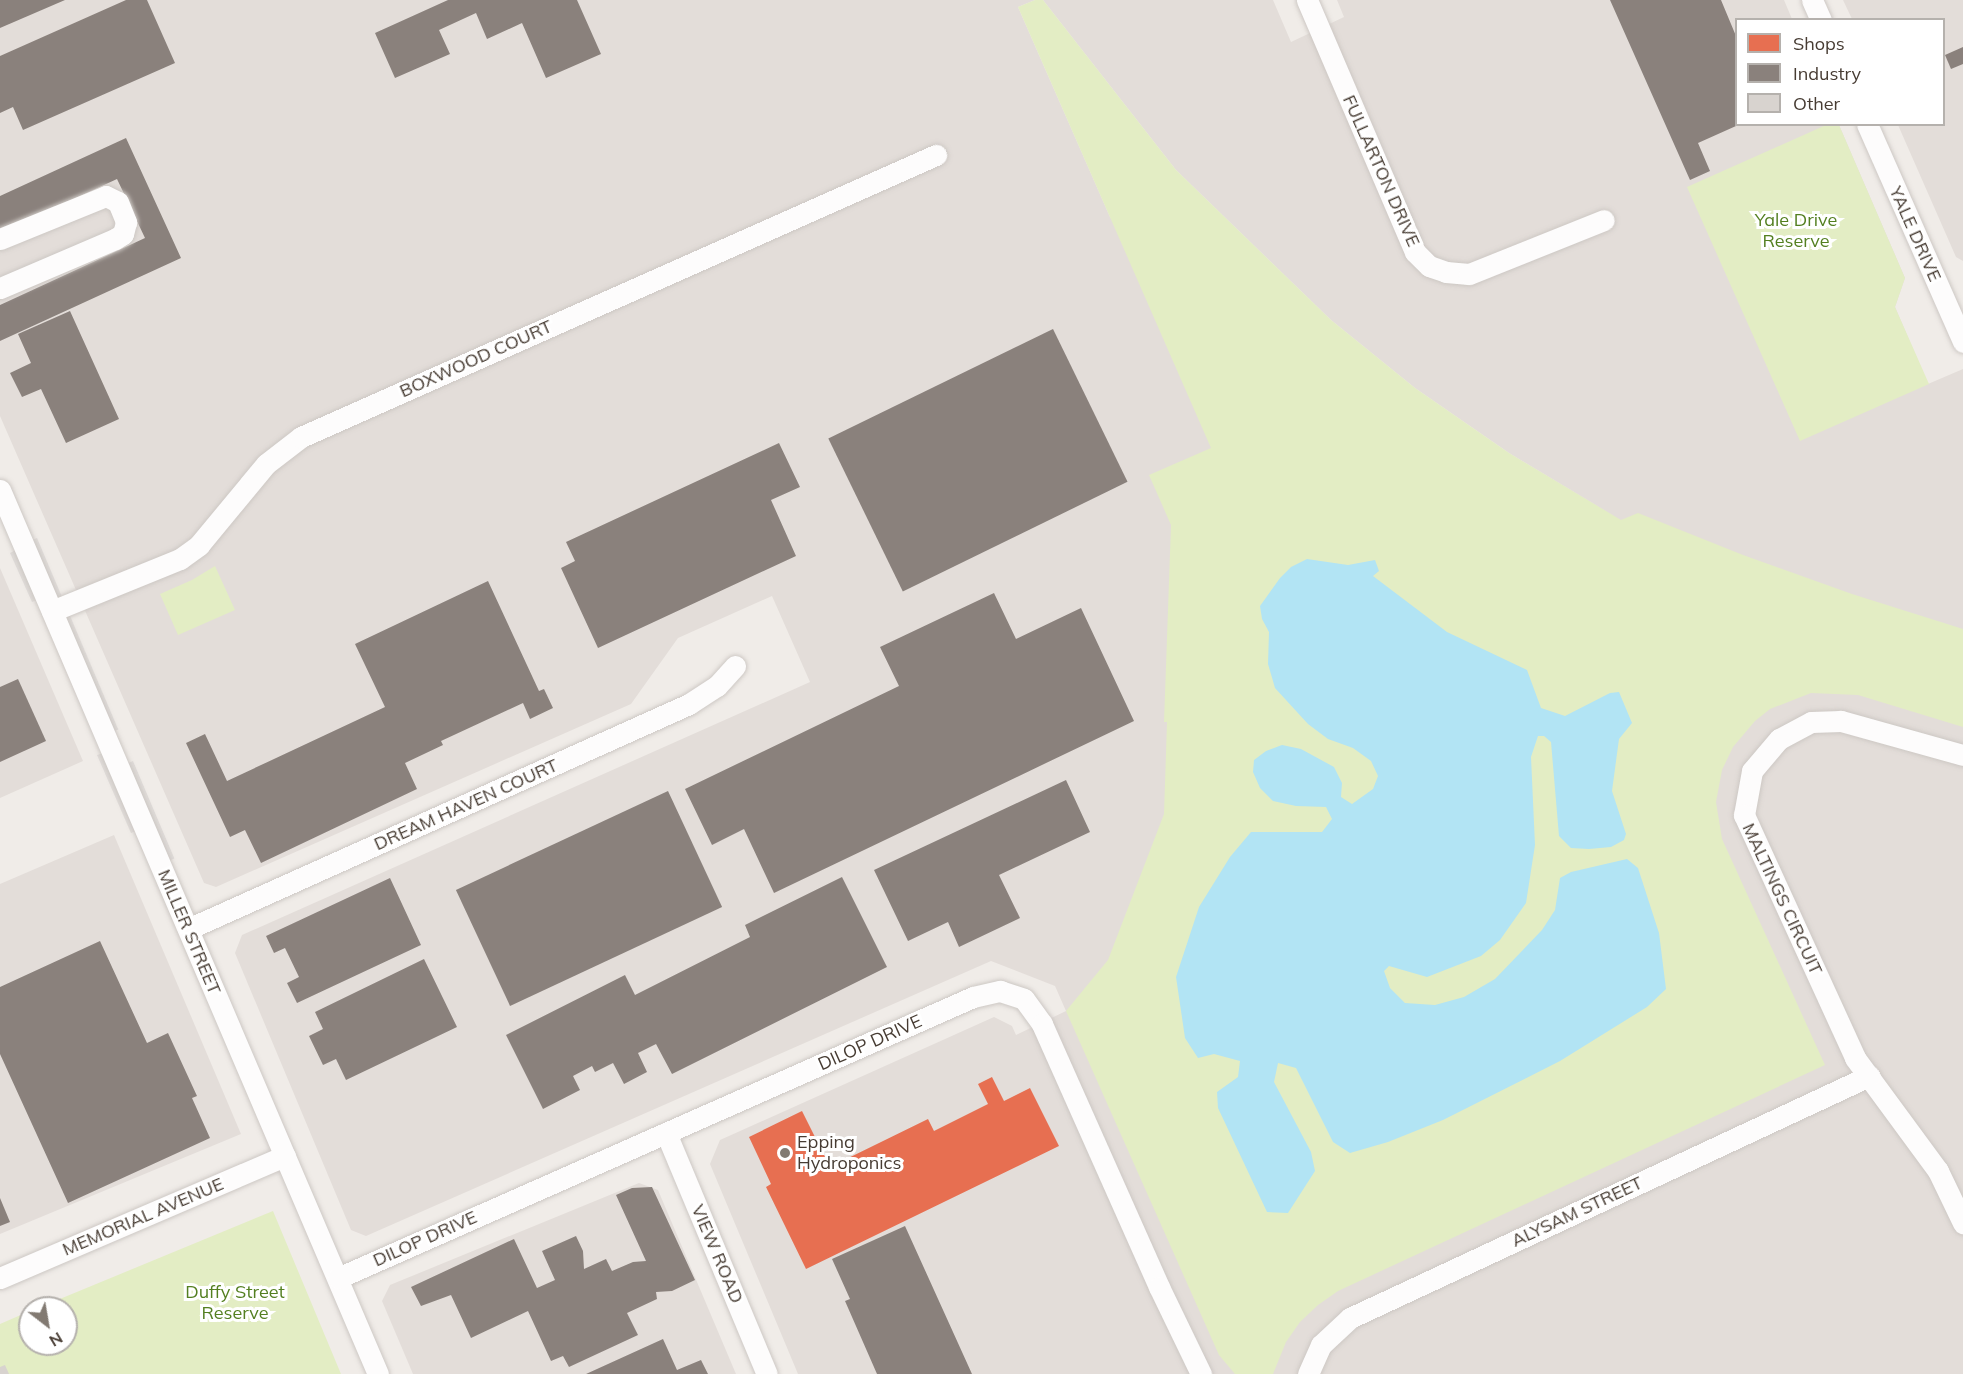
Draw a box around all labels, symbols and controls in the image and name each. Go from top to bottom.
legend [1735,18,1945,126]
text: Shops [1793,32,1845,55]
text: Industry [1793,62,1861,85]
street label: FULLARTON DRIVE [1338,92,1424,250]
text: Other [1793,92,1840,115]
street label: YALE DRIVE [1884,183,1946,285]
park label: Yale Drive Reserve [1755,210,1837,252]
street label: BOXWOOD COURT [396,316,556,402]
street label: DREAM HAVEN COURT [371,755,561,855]
street label: MALTINGS CIRCUIT [1737,820,1827,978]
street label: MILLER STREET [153,866,225,998]
street label: DILOP DRIVE [815,1011,925,1075]
place label: Epping Hydroponics [797,1132,901,1174]
marker: Epping Hydroponics [778,1146,792,1160]
street label: ALYSAM STREET [1508,1172,1646,1252]
street label: MEMORIAL AVENUE [59,1173,227,1261]
street label: VIEW ROAD [687,1201,747,1307]
street label: DILOP DRIVE [370,1207,480,1271]
park label: Duffy Street Reserve [185,1282,285,1324]
north arrow [18,1296,78,1356]
text: N [46,1328,67,1351]

